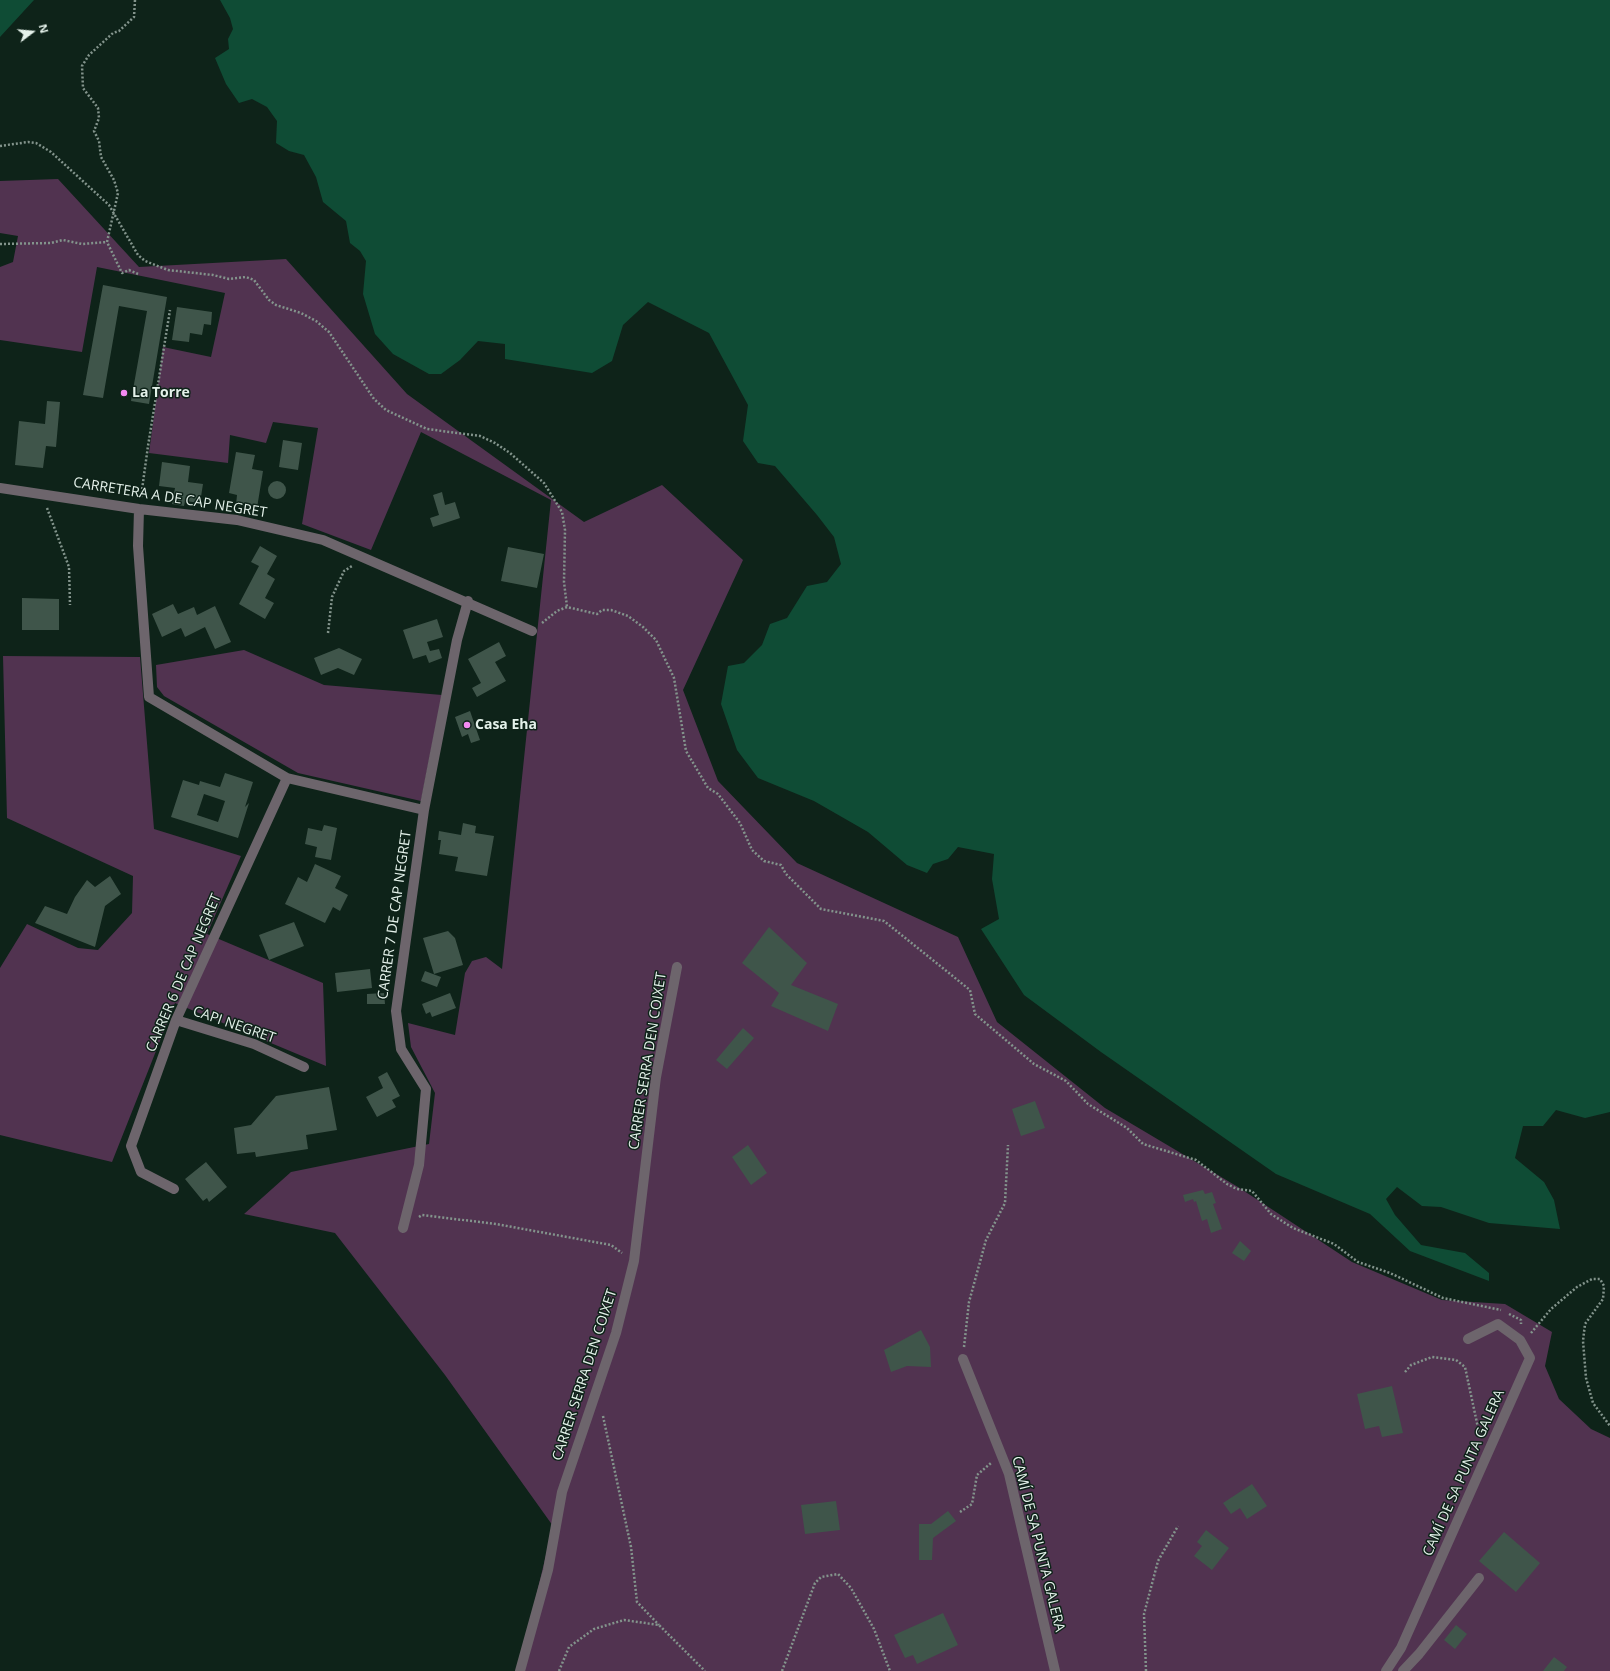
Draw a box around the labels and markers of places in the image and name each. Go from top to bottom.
place label: La Torre [132,385,190,401]
marker: La Torre [119,388,129,398]
place label: Casa Eha [475,717,537,733]
marker: Casa Eha [462,720,472,730]

